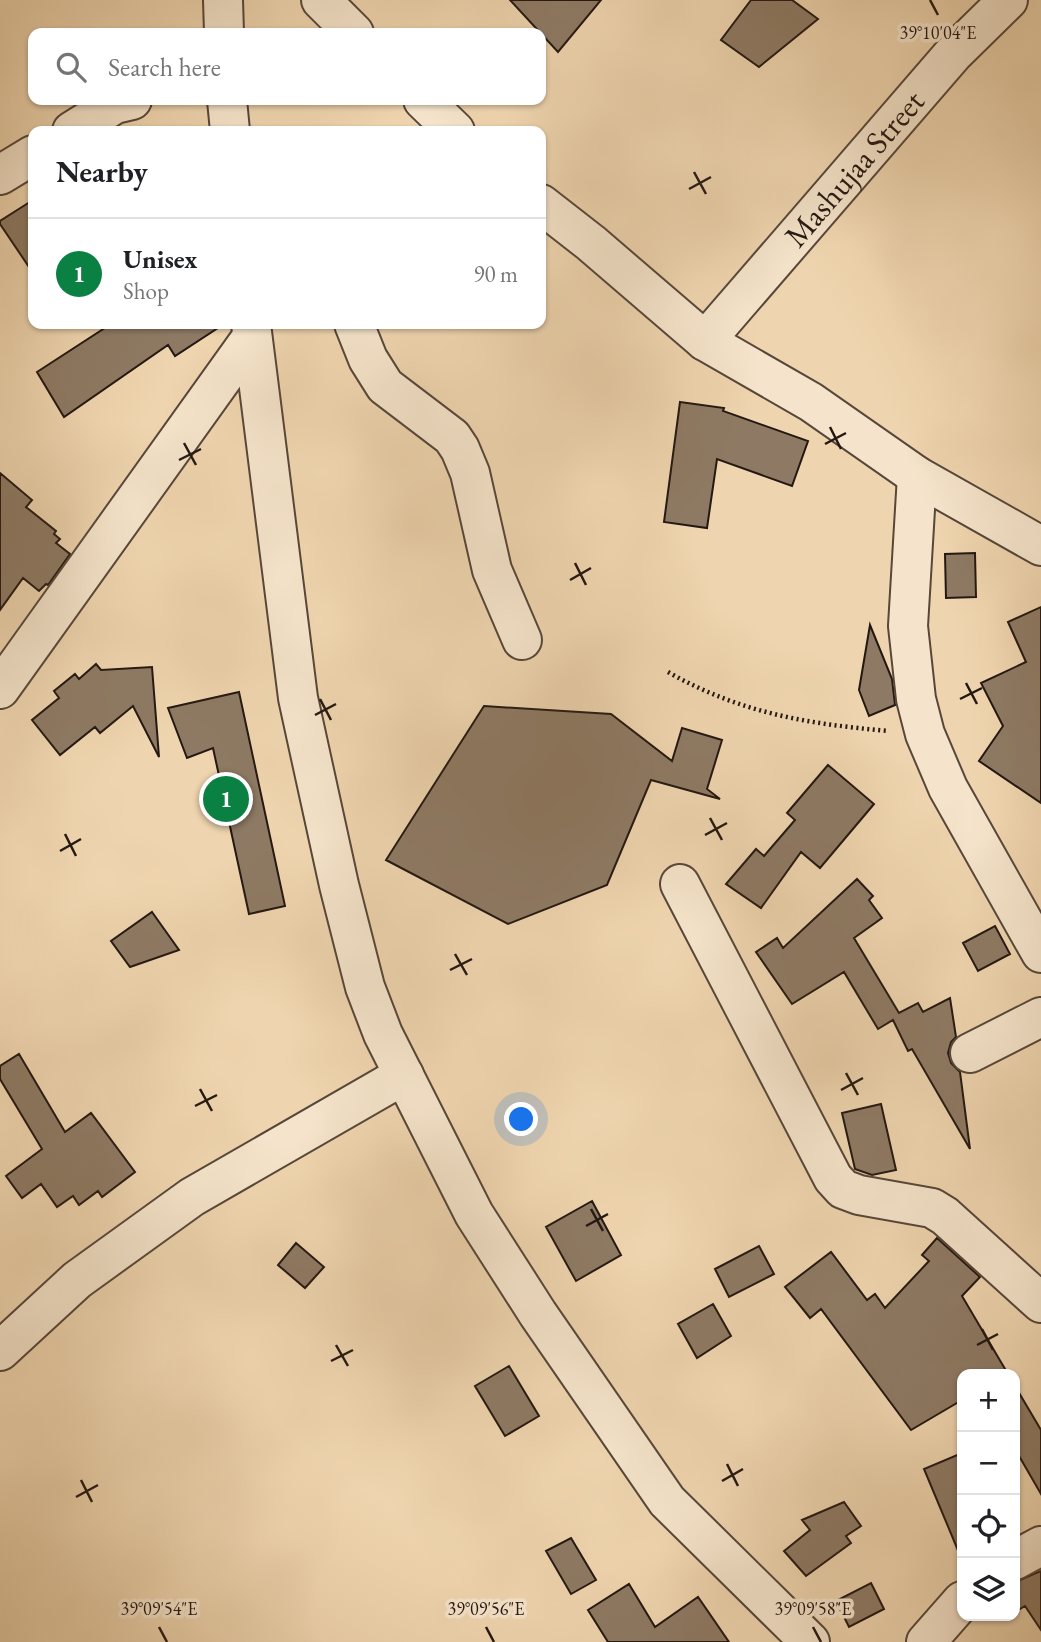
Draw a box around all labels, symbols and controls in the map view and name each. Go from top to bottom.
text: 39°10'04"E [900,21,976,44]
search box [28,28,546,105]
icon: search [52,48,90,86]
text: Search here [108,50,221,84]
street label: Mashujaa Street [775,81,933,256]
text: Nearby [56,152,148,191]
text: Unisex [123,242,197,276]
text: 1 [73,259,85,289]
text: 90 m [473,259,518,289]
text: Shop [123,276,169,306]
pin: 1 [203,773,249,825]
your location [504,1102,538,1136]
map controls [957,1369,1020,1621]
button: + [957,1369,1020,1432]
button: − [957,1432,1020,1495]
button: locate [957,1495,1020,1558]
button: layers [957,1558,1020,1621]
text: 39°09'54"E [121,1597,197,1620]
text: 39°09'56"E [448,1597,524,1620]
text: 39°09'58"E [775,1597,851,1620]

